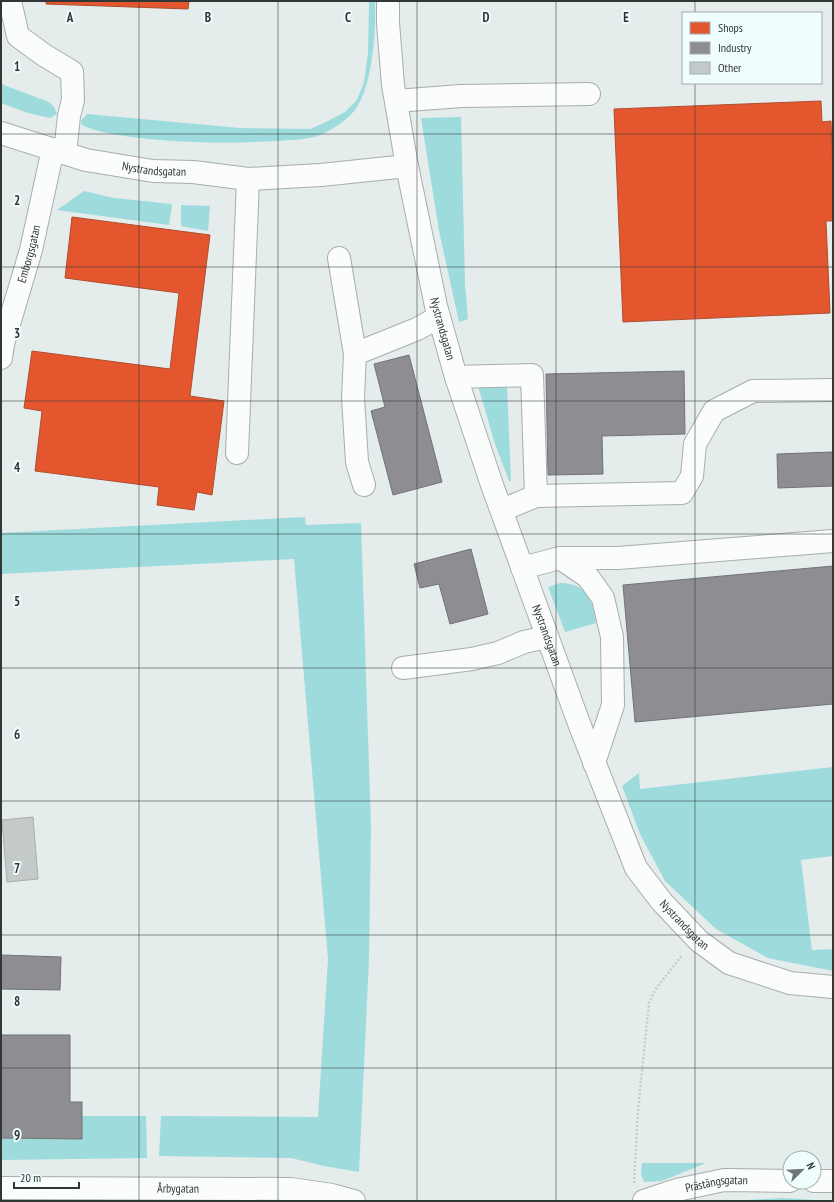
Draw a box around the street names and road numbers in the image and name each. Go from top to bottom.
street label: Nystrandsgatan [121,158,186,179]
street label: Emborgsgatan [14,223,43,284]
street label: Nystrandsgatan [427,296,459,362]
street label: Nystrandsgatan [529,602,565,668]
street label: Nystrandsgatan [657,896,712,953]
street label: Prästängsgatan [684,1172,748,1195]
street label: Årbygatan [157,1181,199,1196]

